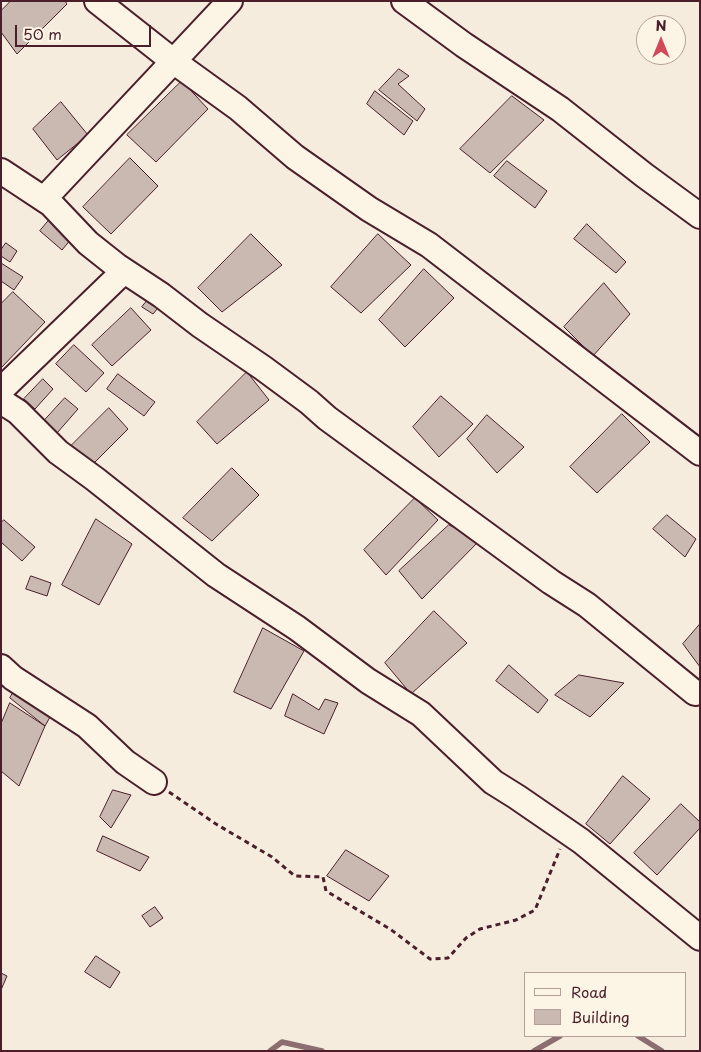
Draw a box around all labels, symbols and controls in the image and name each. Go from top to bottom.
scale bar [18,15,154,47]
north arrow [636,15,686,65]
text: N [655,15,667,36]
text: 50 m [23,22,62,45]
legend [524,972,686,1037]
text: Road [571,980,607,1003]
text: Building [571,1005,630,1028]

